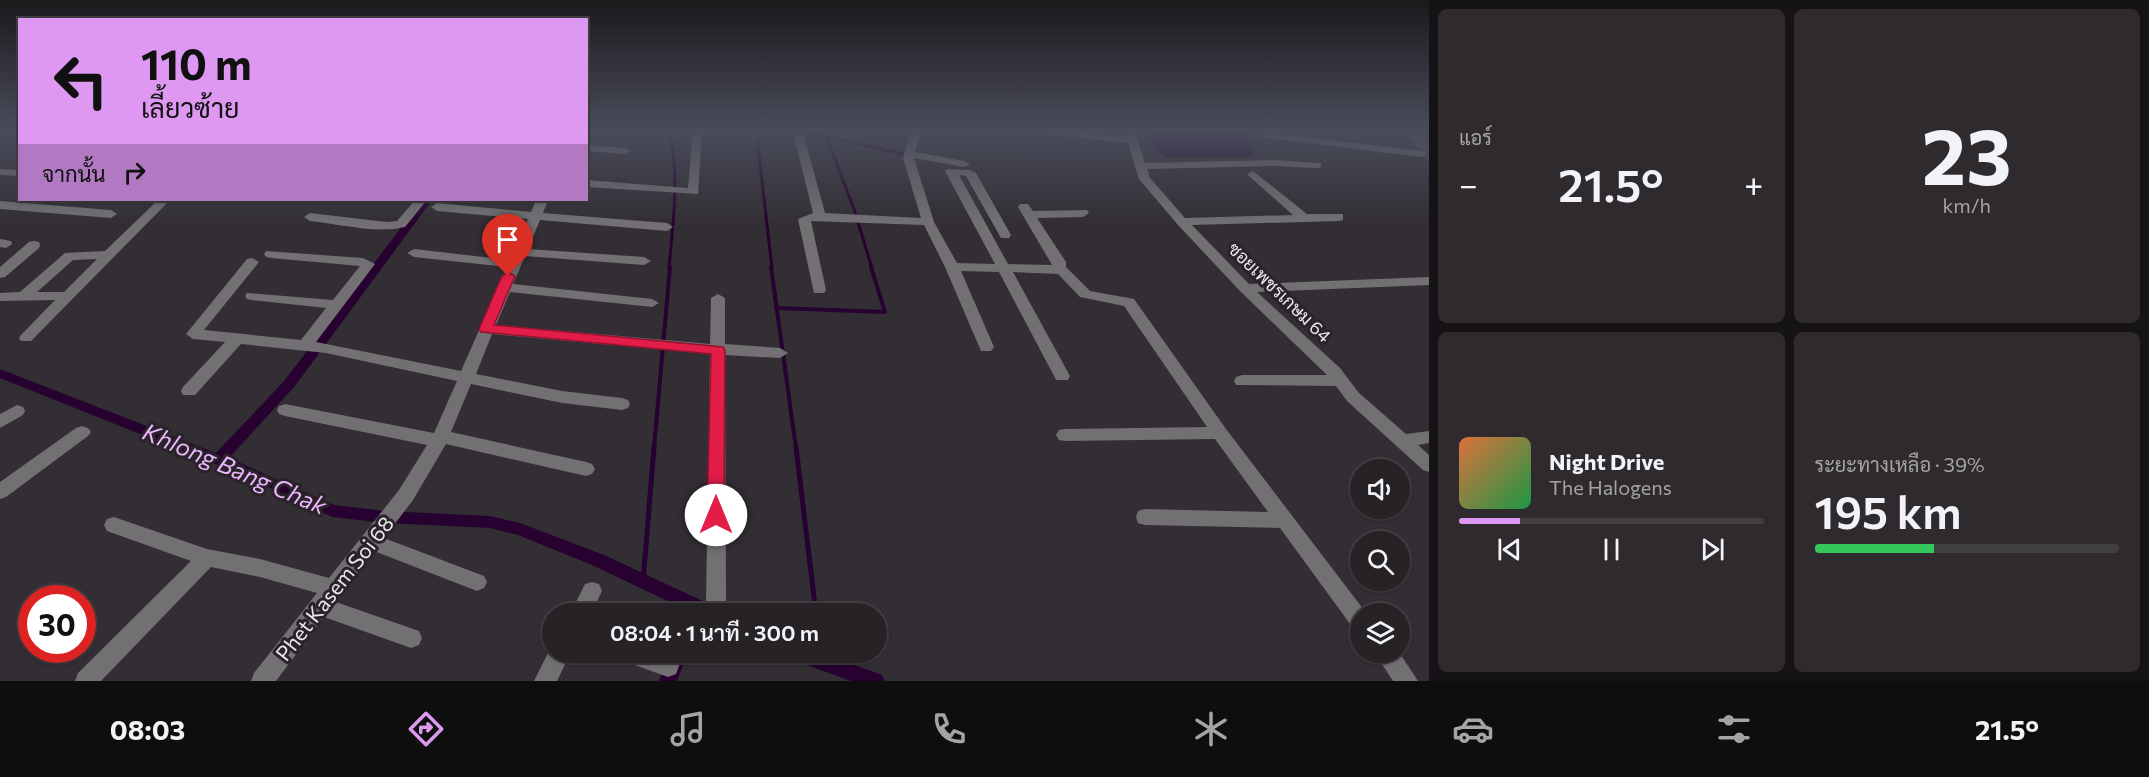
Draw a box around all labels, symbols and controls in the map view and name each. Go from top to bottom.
text: 110 m [141,37,252,89]
icon: left [42,42,120,120]
text: เลี้ยวซ้าย [141,91,239,124]
text: 23 [1922,106,2012,201]
text: แอร์ [1459,125,1492,149]
icon: right [118,156,151,189]
text: 21.5° [1558,156,1664,211]
text: จากนั้น [42,160,106,187]
text: − [1459,163,1478,204]
text: + [1744,163,1763,204]
text: km/h [1942,193,1991,217]
pin [482,214,533,276]
icon: arrive [491,223,524,256]
street label: ซอยเพชรเกษม 64 [1224,237,1336,347]
water label: Khlong Bang Chak [139,416,332,520]
text: Night Drive [1549,448,1664,475]
text: ระยะทางเหลือ · 39% [1815,452,1985,476]
map controls [1350,459,1410,663]
button: sound [1350,459,1410,519]
text: The Halogens [1549,475,1672,499]
position arrow [684,483,748,547]
text: 195 km [1815,483,1961,538]
street label: Phet Kasem Soi 68 [270,511,398,665]
button: search [1350,531,1410,591]
icon: previous [1493,533,1526,566]
icon: pause [1595,533,1628,566]
icon: next [1696,533,1729,566]
speed limit sign: 30 [18,585,96,663]
button: layers [1350,603,1410,663]
text: 08:04 · 1 นาที · 300 m [610,619,819,646]
icon: directions [405,708,447,750]
icon: music [667,708,709,750]
icon: phone [928,708,970,750]
icon: climate [1190,708,1232,750]
icon: car [1452,708,1494,750]
icon: filters [1713,708,1755,750]
text: 08:03 [110,713,185,746]
text: 21.5° [1975,713,2039,746]

